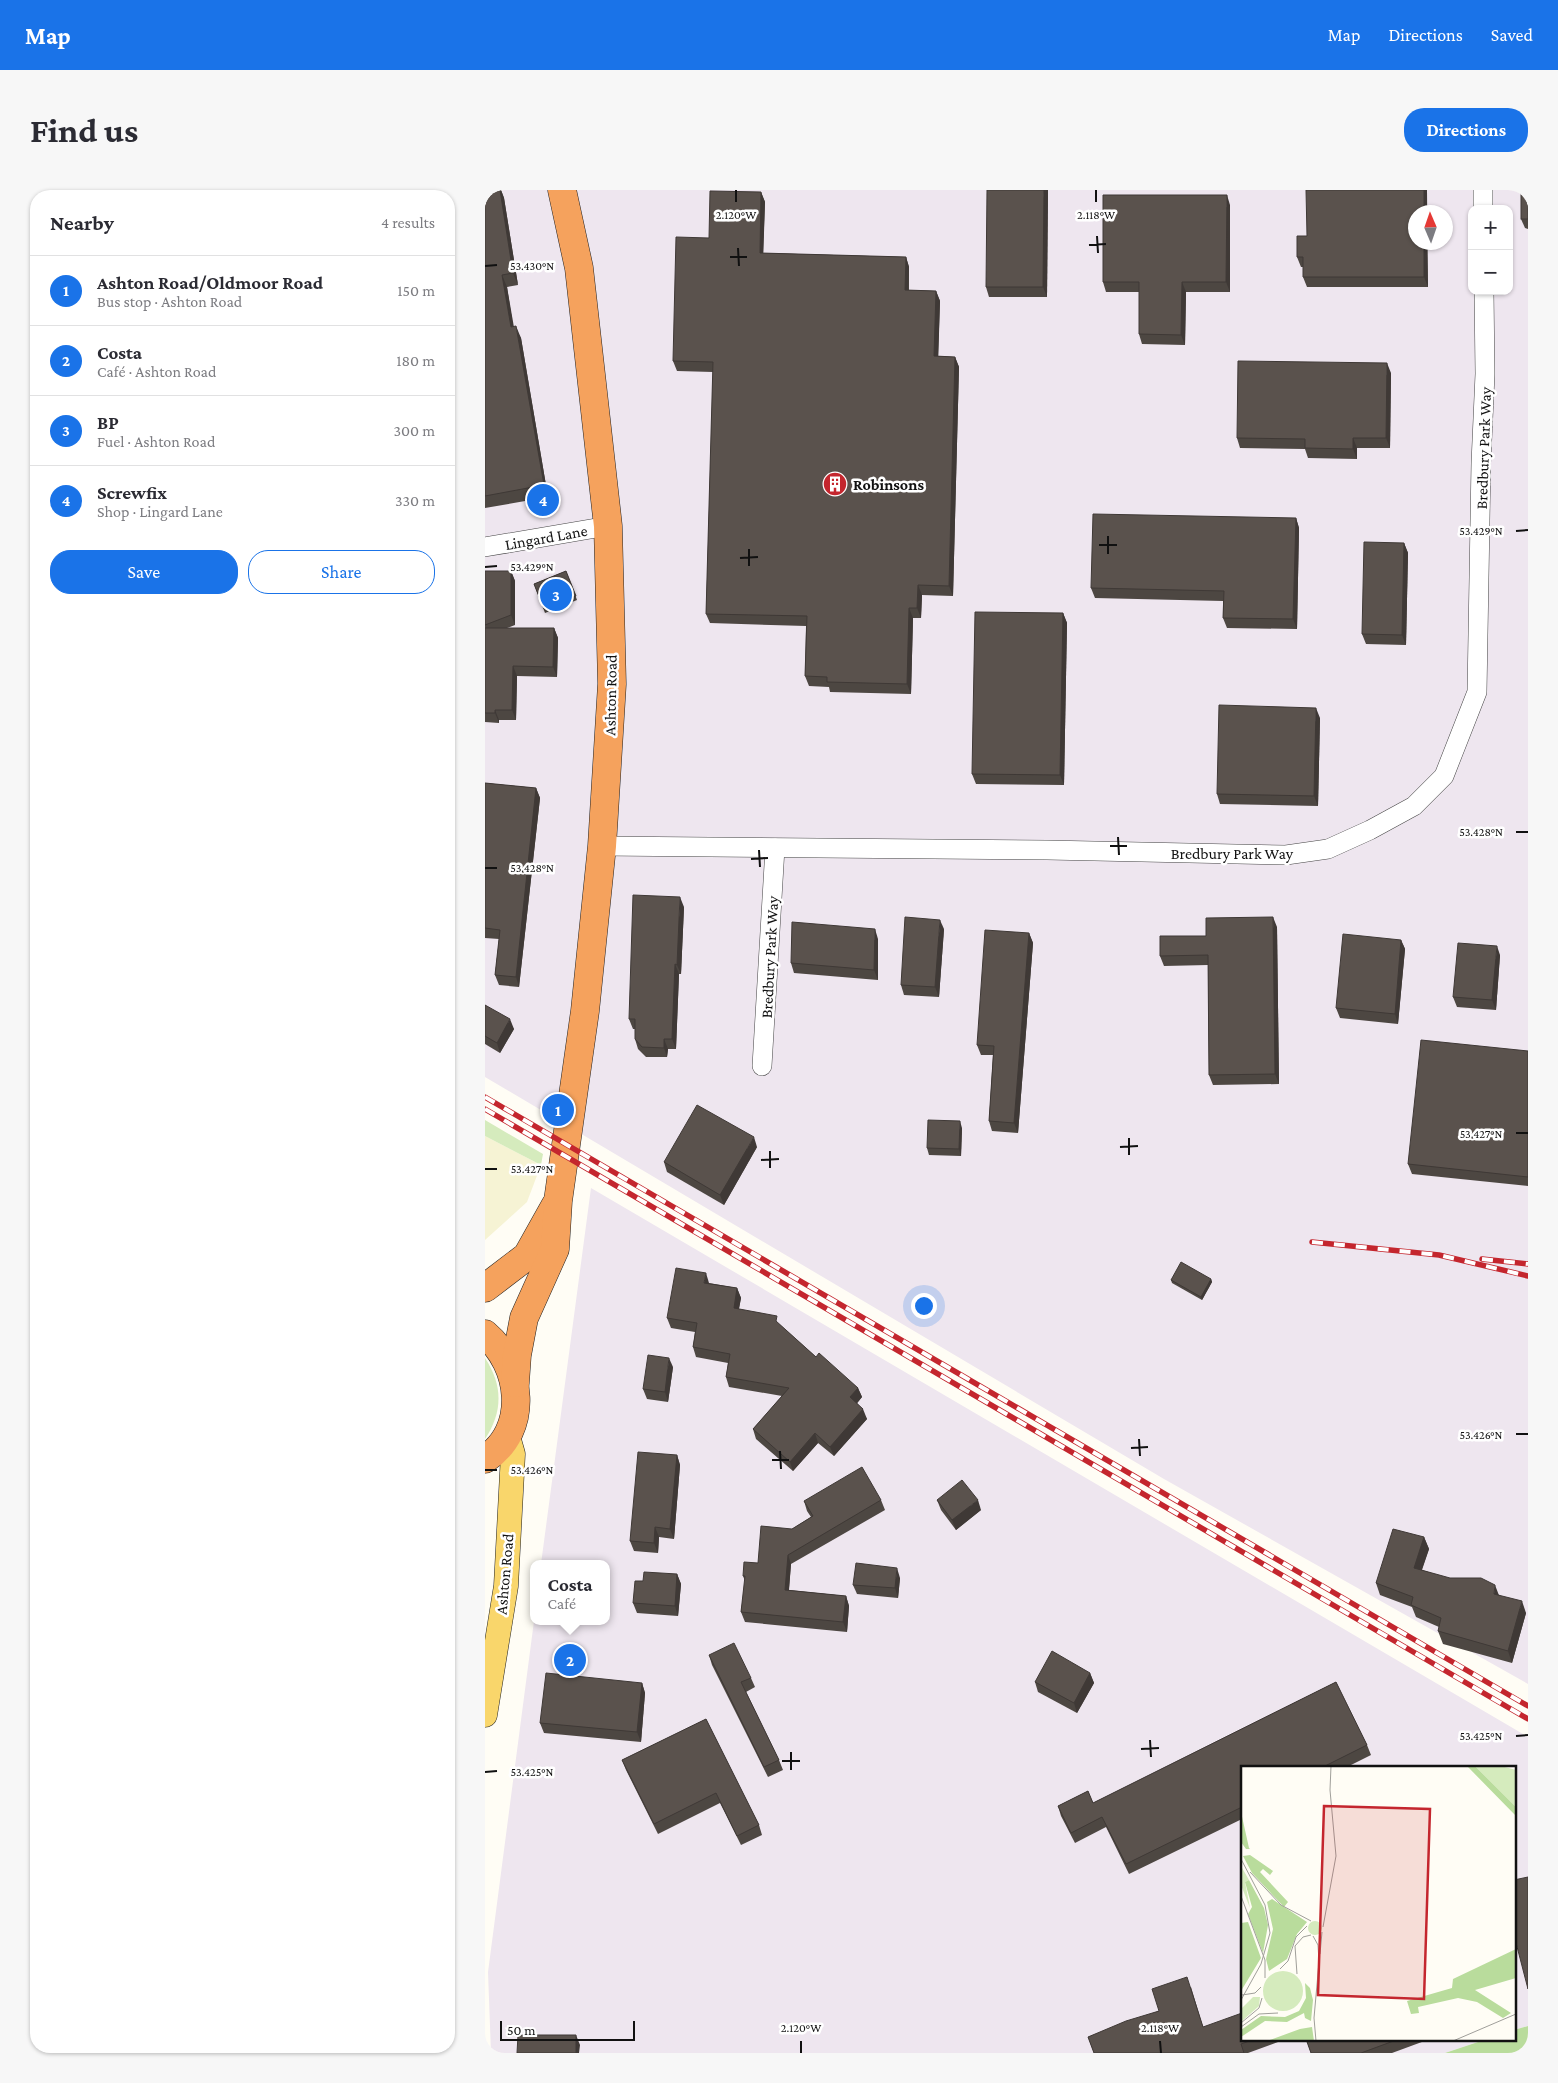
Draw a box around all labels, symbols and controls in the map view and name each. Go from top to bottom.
text: Map [25,22,71,49]
text: Map [1328,25,1360,45]
text: Directions [1388,25,1463,45]
text: Saved [1491,25,1533,45]
button: Directions [1404,108,1528,152]
text: Find us [30,111,138,150]
north arrow [1408,205,1453,250]
map controls [1468,205,1513,295]
button: + [1468,205,1513,250]
text: 2.120°W [716,208,756,222]
text: 2.118°W [1077,208,1115,222]
text: Nearby [50,211,114,235]
text: 4 results [381,214,435,231]
button: − [1468,250,1513,295]
text: 53.430°N [510,259,554,273]
text: Ashton Road/Oldmoor Road [97,272,323,293]
text: 1 [63,282,69,299]
text: 150 m [397,282,435,299]
text: Bus stop · Ashton Road [97,293,242,310]
text: Costa [97,342,142,363]
text: 2 [62,352,70,369]
text: 180 m [396,352,435,369]
text: Café · Ashton Road [97,363,216,380]
street label: Bredbury Park Way [1473,386,1495,510]
text: BP [97,412,119,433]
text: 3 [62,422,70,439]
text: 300 m [393,422,435,439]
text: Fuel · Ashton Road [97,433,215,450]
building icon: Robinsons [822,471,848,497]
place label: Robinsons [853,476,924,493]
pin: 4 [527,481,559,519]
text: Screwfix [97,482,167,503]
text: 4 [62,492,70,509]
text: 330 m [395,492,435,509]
text: Shop · Lingard Lane [97,503,223,520]
street label: Lingard Lane [503,522,589,554]
text: 53.429°N [1459,524,1503,538]
button: Save [50,550,238,594]
button: Share [248,550,435,594]
text: 53.429°N [510,560,554,574]
pin: 3 [540,576,572,614]
street label: Ashton Road [601,654,620,736]
text: 53.428°N [1459,825,1503,839]
street label: Bredbury Park Way [1171,845,1294,863]
text: 53.428°N [510,861,554,875]
street label: Bredbury Park Way [758,895,782,1019]
pin: 1 [542,1091,574,1129]
text: 53.427°N [1460,1127,1502,1141]
text: 53.427°N [511,1162,553,1176]
your location [911,1293,937,1319]
text: 53.426°N [1460,1428,1503,1442]
text: 53.426°N [511,1463,554,1477]
street label: Ashton Road [492,1532,517,1615]
popup [530,1560,610,1625]
text: Costa [547,1574,593,1595]
text: Café [547,1595,576,1612]
pin: 2 [554,1641,586,1679]
text: 53.425°N [1460,1729,1503,1743]
text: 53.425°N [511,1765,554,1779]
inset map [1241,1766,1515,2040]
scale bar [500,2018,635,2041]
text: 2.120°W [781,2021,821,2035]
text: 2.118°W [1141,2021,1179,2035]
text: 50 m [507,2022,535,2038]

